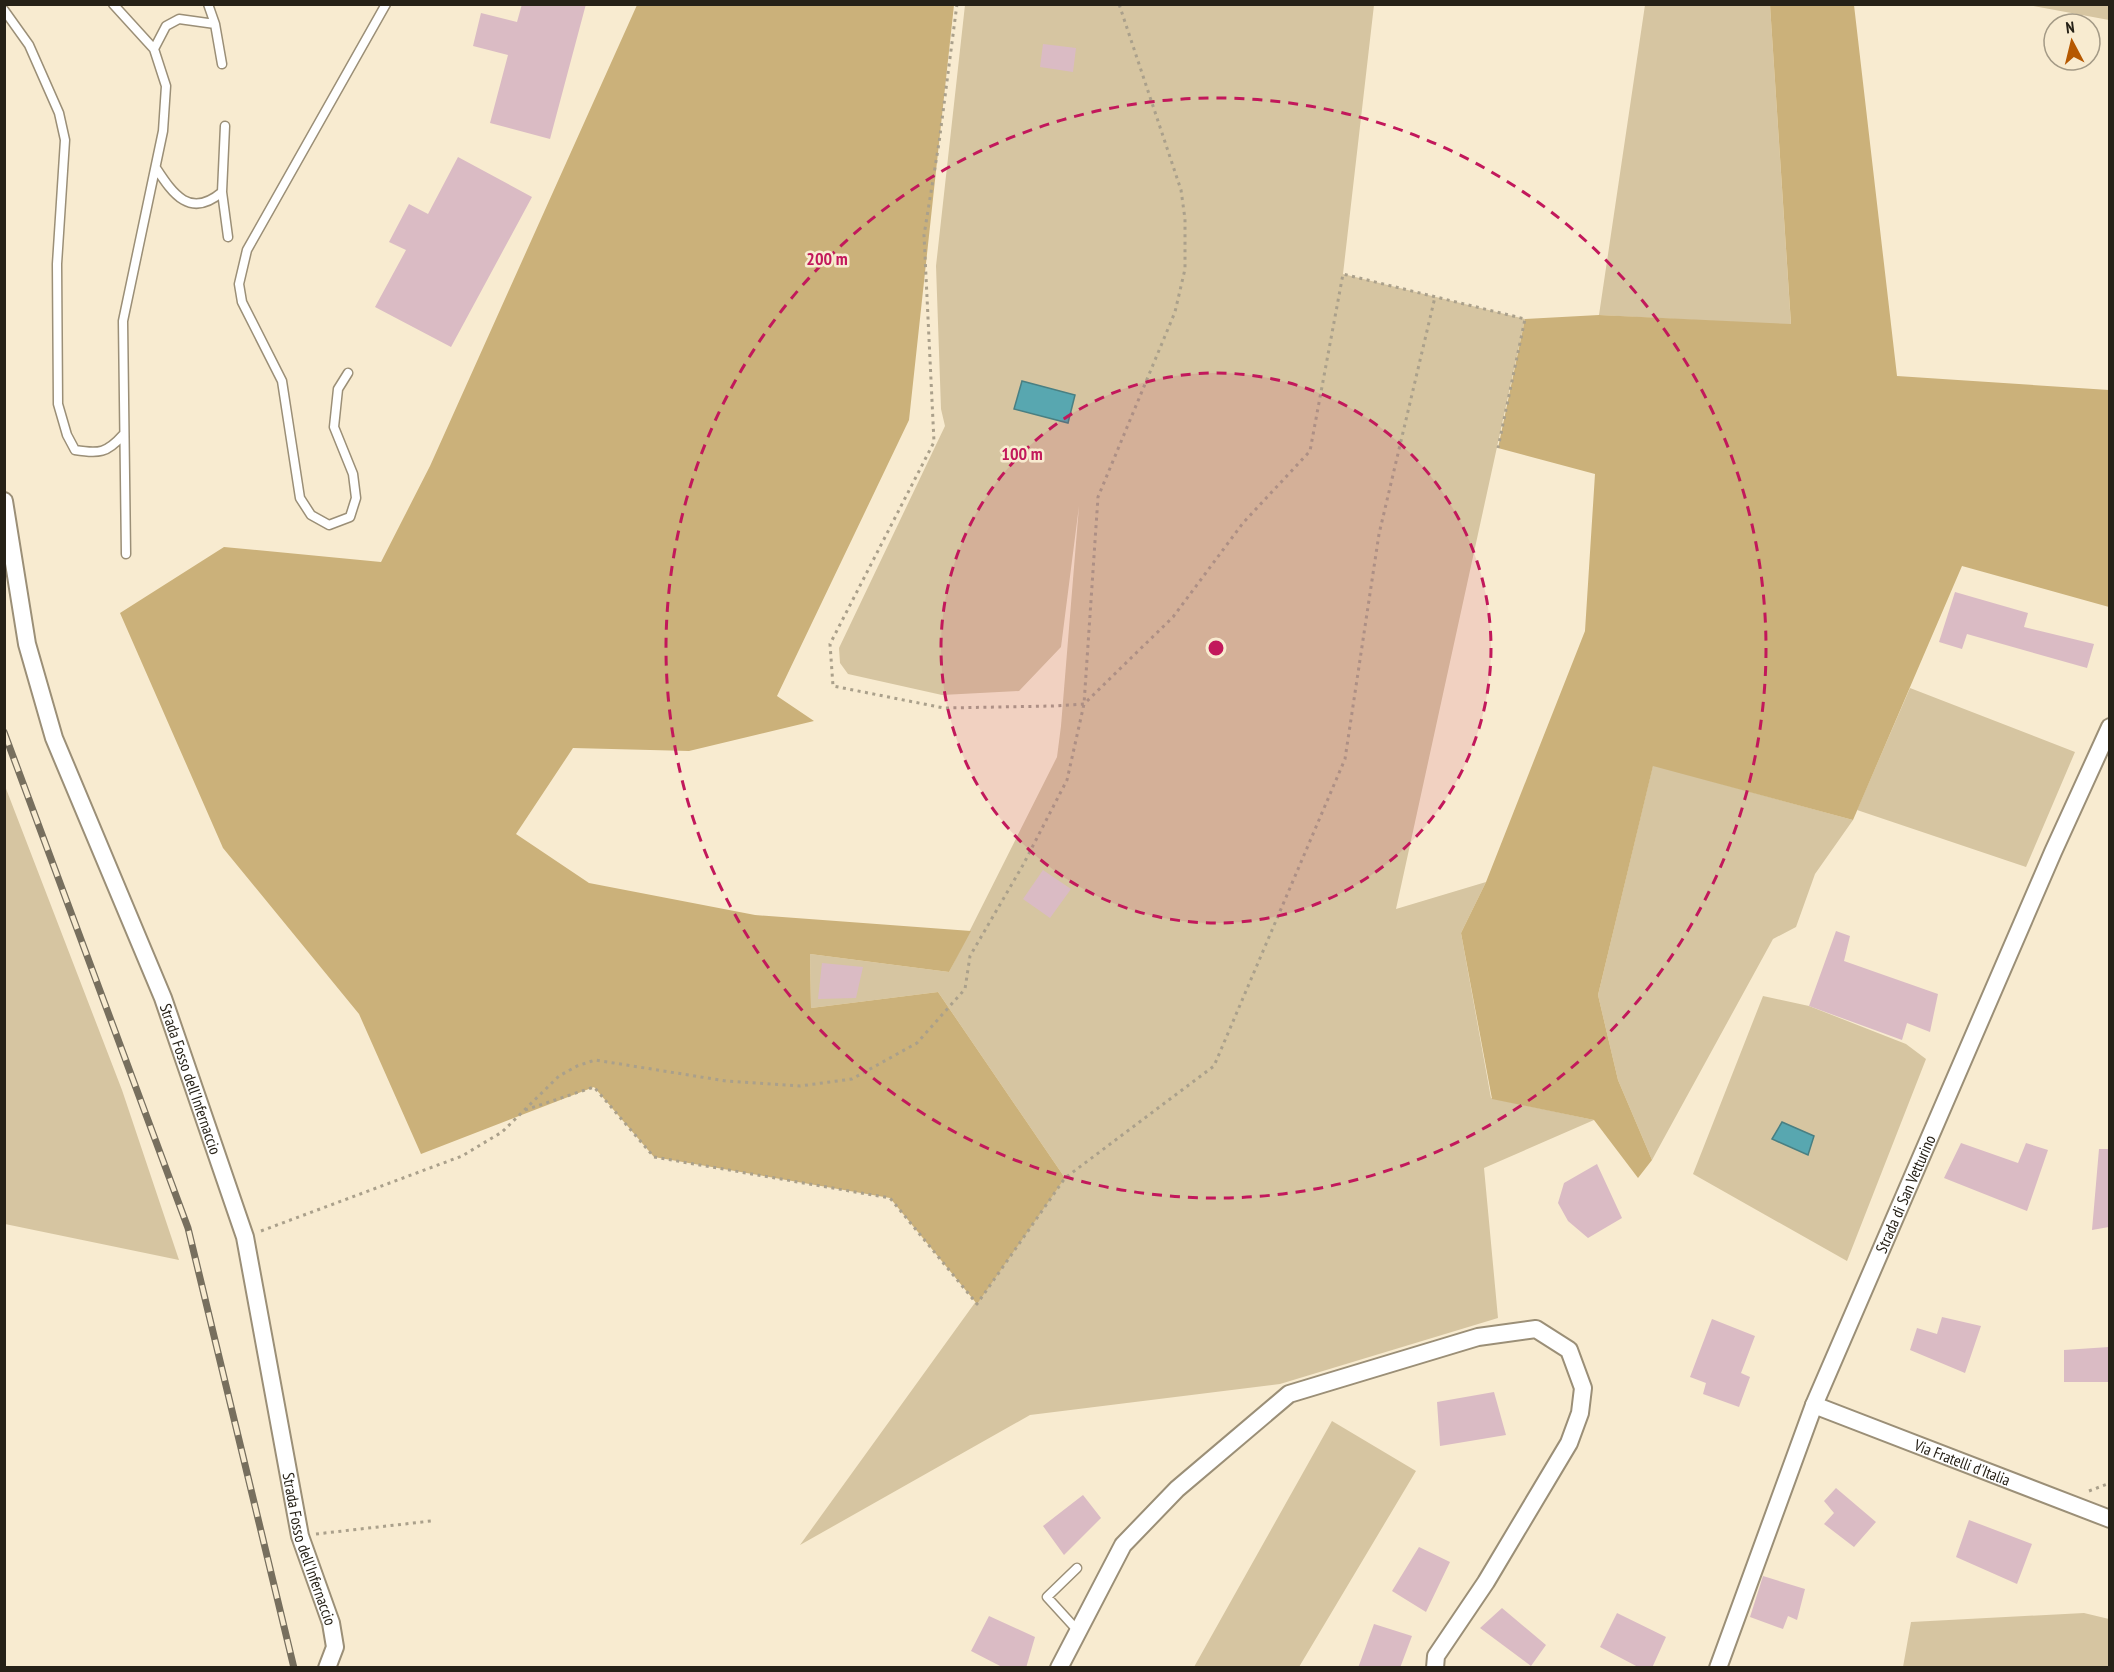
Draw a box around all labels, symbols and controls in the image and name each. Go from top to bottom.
north arrow [2042,12,2102,72]
text: N [2065,17,2076,38]
text: 200 m [806,247,848,270]
text: 100 m [1001,442,1043,465]
centre of rings [1206,638,1226,658]
street label: Strada Fosso dell'Infernaccio [156,1001,226,1157]
street label: Strada di San Vetturino [1871,1132,1940,1256]
street label: Via Fratelli d'Italia [1911,1434,2013,1490]
street label: Strada Fosso dell'Infernaccio [279,1471,341,1628]

